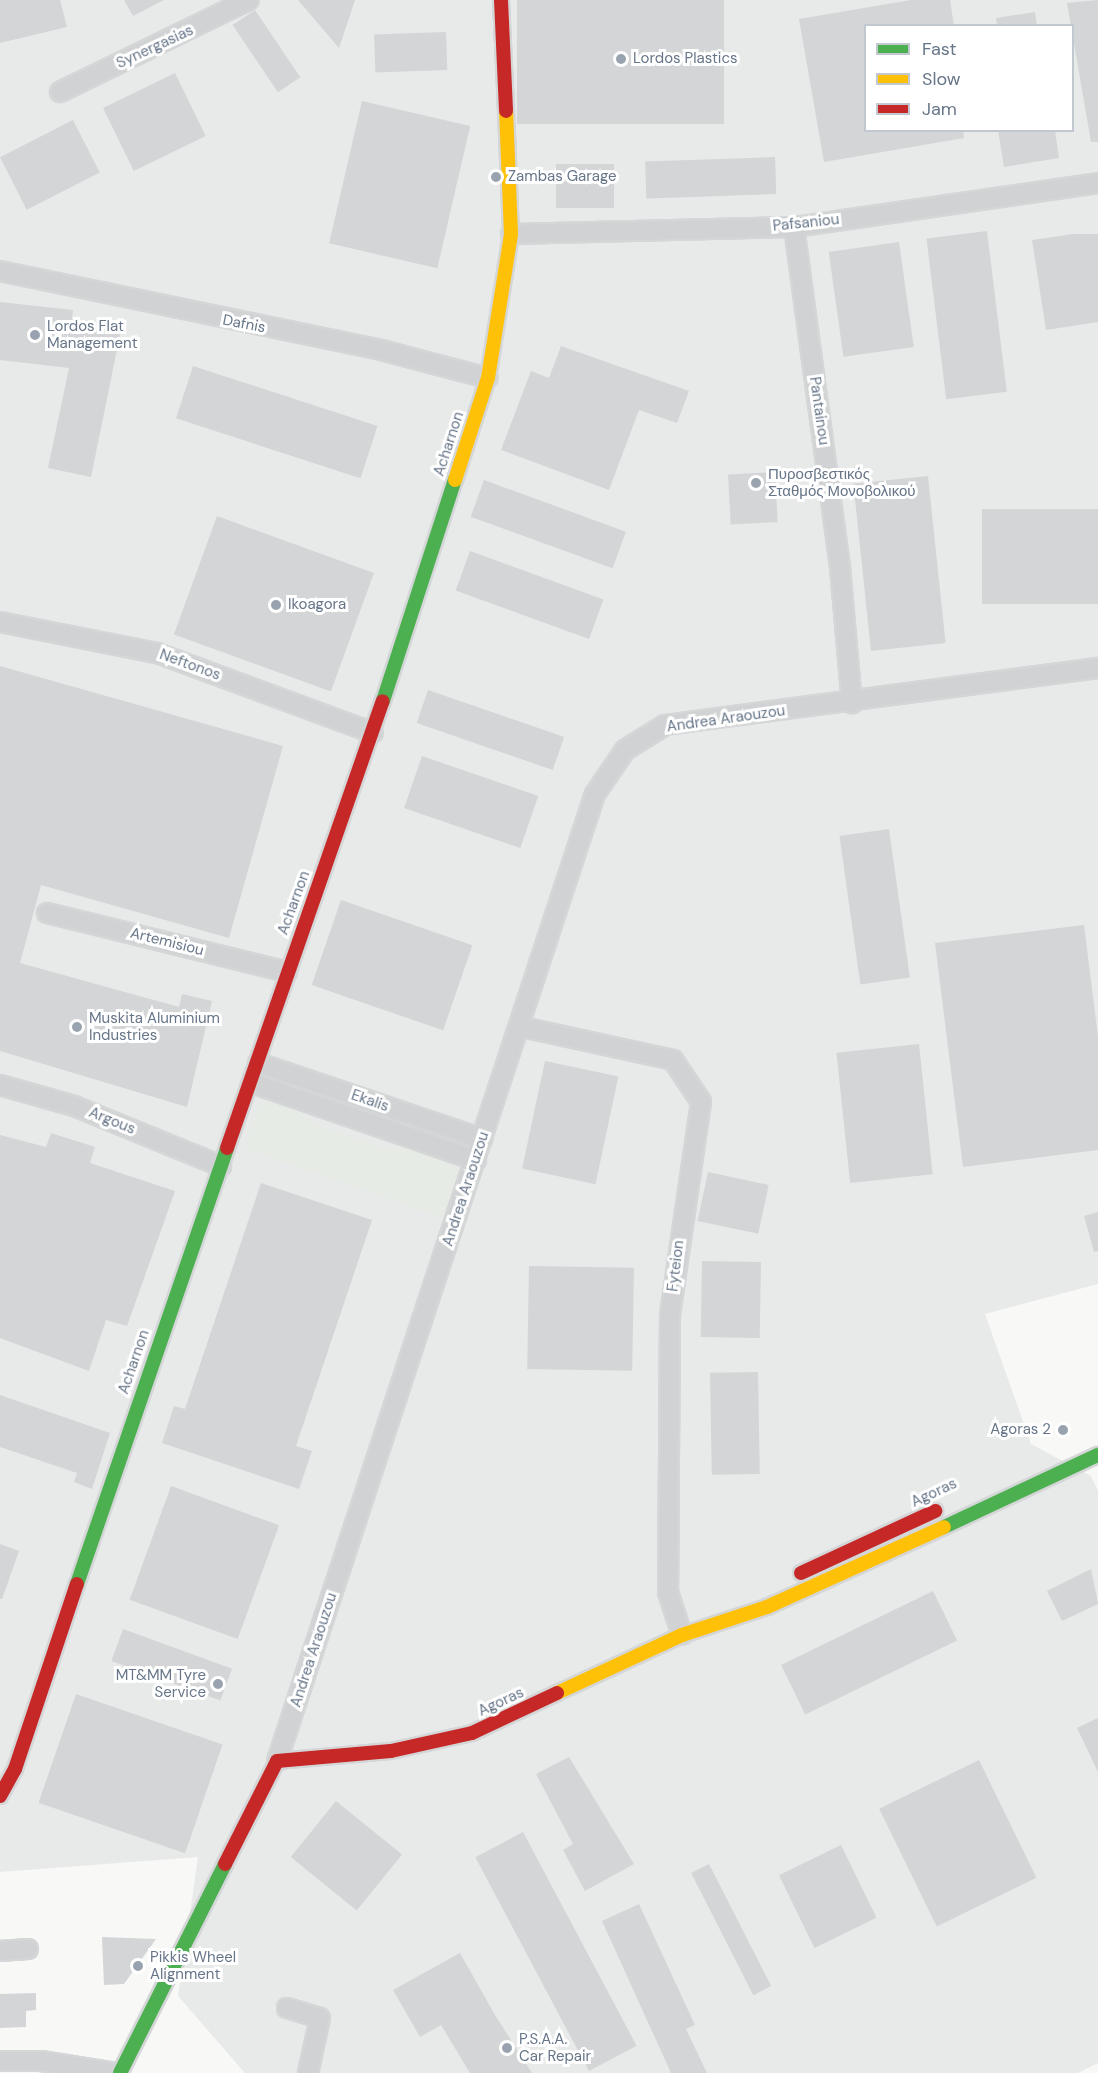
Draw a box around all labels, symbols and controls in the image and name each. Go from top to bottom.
street label: Synergasias [114,21,196,73]
legend [864,24,1074,132]
text: Fast [922,37,957,61]
place label: Lordos Plastics [633,50,738,68]
marker: Lordos Plastics [614,52,628,66]
text: Slow [922,67,961,91]
text: Jam [922,97,957,121]
place label: Zambas Garage [508,168,617,186]
marker: Zambas Garage [489,170,503,184]
street label: Pafsaniou [772,211,840,235]
street label: Dafnis [221,311,267,337]
place label: Lordos Flat Management [47,317,138,352]
marker: Lordos Flat Management [28,328,42,342]
street label: Pantainou [805,376,833,446]
street label: Acharnon [430,410,468,478]
place label: Πυροσβεστικός Σταθμός Μονοβολικού [768,465,916,500]
marker: Πυροσβεστικός Σταθμός Μονοβολικού [749,476,763,490]
place label: Ikoagora [288,596,346,614]
marker: Ikoagora [269,598,283,612]
street label: Neftonos [157,646,223,684]
street label: Andrea Araouzou [666,702,786,736]
street label: Acharnon [274,869,314,937]
street label: Artemisiou [128,924,206,960]
place label: Muskita Aluminium Industries [89,1009,220,1044]
marker: Muskita Aluminium Industries [70,1020,84,1034]
street label: Ekalis [349,1086,391,1116]
street label: Argous [86,1104,138,1138]
street label: Andrea Araouzou [439,1129,493,1249]
street label: Fyteion [664,1239,688,1293]
street label: Acharnon [115,1328,153,1396]
place label: Agoras 2 [990,1421,1051,1439]
marker: Agoras 2 [1056,1423,1070,1437]
street label: Agoras [908,1475,960,1511]
street label: Andrea Araouzou [287,1590,341,1710]
place label: MT&MM Tyre Service [116,1666,206,1701]
marker: MT&MM Tyre Service [211,1677,225,1691]
street label: Agoras [475,1684,527,1720]
place label: Pikkis Wheel Alignment [150,1948,236,1983]
marker: Pikkis Wheel Alignment [131,1959,145,1973]
place label: P.S.A.A. Car Repair [519,2030,591,2065]
marker: P.S.A.A. Car Repair [500,2041,514,2055]

